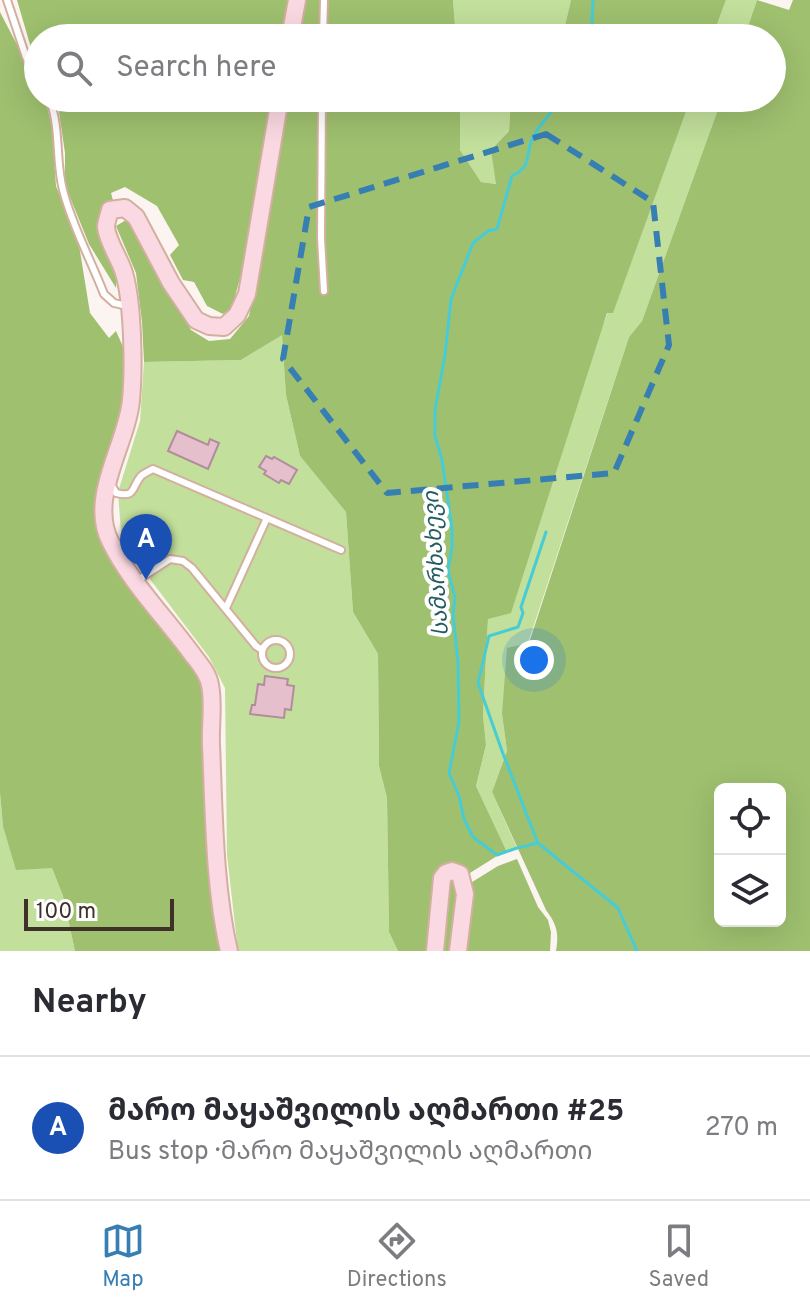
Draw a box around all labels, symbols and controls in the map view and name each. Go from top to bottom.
search box [24,24,786,112]
icon: search [52,46,96,90]
text: Search here [116,50,276,87]
water label: სამარხახევი [419,489,456,637]
pin: A [120,514,172,580]
your location [514,640,554,680]
map controls [714,783,786,927]
button: locate [714,783,786,855]
button: layers [714,855,786,927]
scale bar [24,895,174,931]
text: 100 m [36,899,96,926]
text: Nearby [32,982,147,1025]
text: მარო მაყაშვილის აღმართი #25 [108,1094,624,1131]
text: A [49,1112,67,1145]
text: 270 m [705,1112,778,1145]
text: Bus stop · მარო მაყაშვილის აღმართი [108,1136,592,1169]
tab: Map [101,1219,145,1294]
tab: Directions [347,1219,447,1294]
tab: Saved [649,1219,709,1294]

